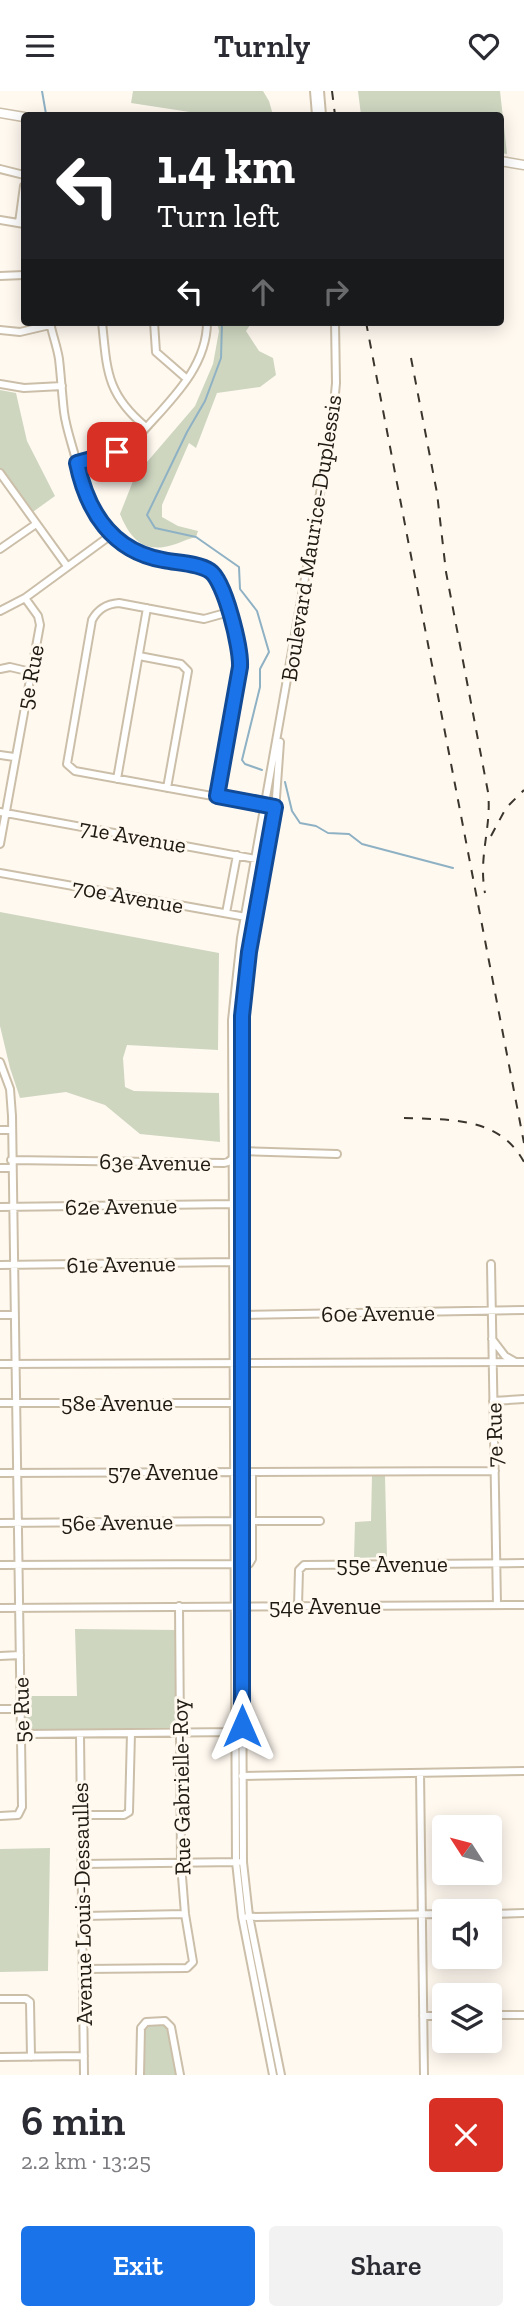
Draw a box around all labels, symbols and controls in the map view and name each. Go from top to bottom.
icon: menu [21,27,59,65]
text: Turnly [214,27,310,65]
icon: heart [465,27,503,65]
text: 1.4 km [157,137,295,196]
icon: left [42,140,133,231]
text: Turn left [157,197,279,235]
icon: left [171,273,209,311]
icon: ahead [244,273,282,311]
icon: right [317,273,355,311]
street label: Boulevard Maurice-Duplessis [275,393,347,683]
pin [87,422,147,482]
icon: arrive [98,433,136,471]
street label: 5e Rue [10,642,50,712]
street label: 71e Avenue [77,813,189,859]
street label: 70e Avenue [70,872,186,920]
street label: 63e Avenue [99,1147,211,1177]
street label: 62e Avenue [65,1191,177,1221]
street label: 61e Avenue [66,1249,176,1279]
street label: 60e Avenue [321,1298,435,1328]
street label: 58e Avenue [61,1389,173,1417]
street label: 7e Rue [479,1402,509,1468]
street label: 57e Avenue [108,1458,218,1486]
street label: 56e Avenue [61,1507,173,1537]
street label: 55e Avenue [336,1550,448,1578]
street label: 54e Avenue [269,1592,381,1620]
street label: 5e Rue [6,1677,36,1743]
position arrow [205,1689,279,1763]
street label: Rue Gabrielle-Roy [165,1698,197,1876]
street label: Avenue Louis-Dessaulles [66,1782,98,2026]
north arrow [432,1815,502,1885]
map controls [432,1815,502,2053]
button: sound [432,1899,502,1969]
button: layers [432,1983,502,2053]
text: 6 min [21,2095,125,2146]
button: close [429,2098,503,2172]
text: 2.2 km · 13:25 [21,2147,151,2175]
button: Exit [21,2226,255,2306]
button: Share [269,2226,503,2306]

